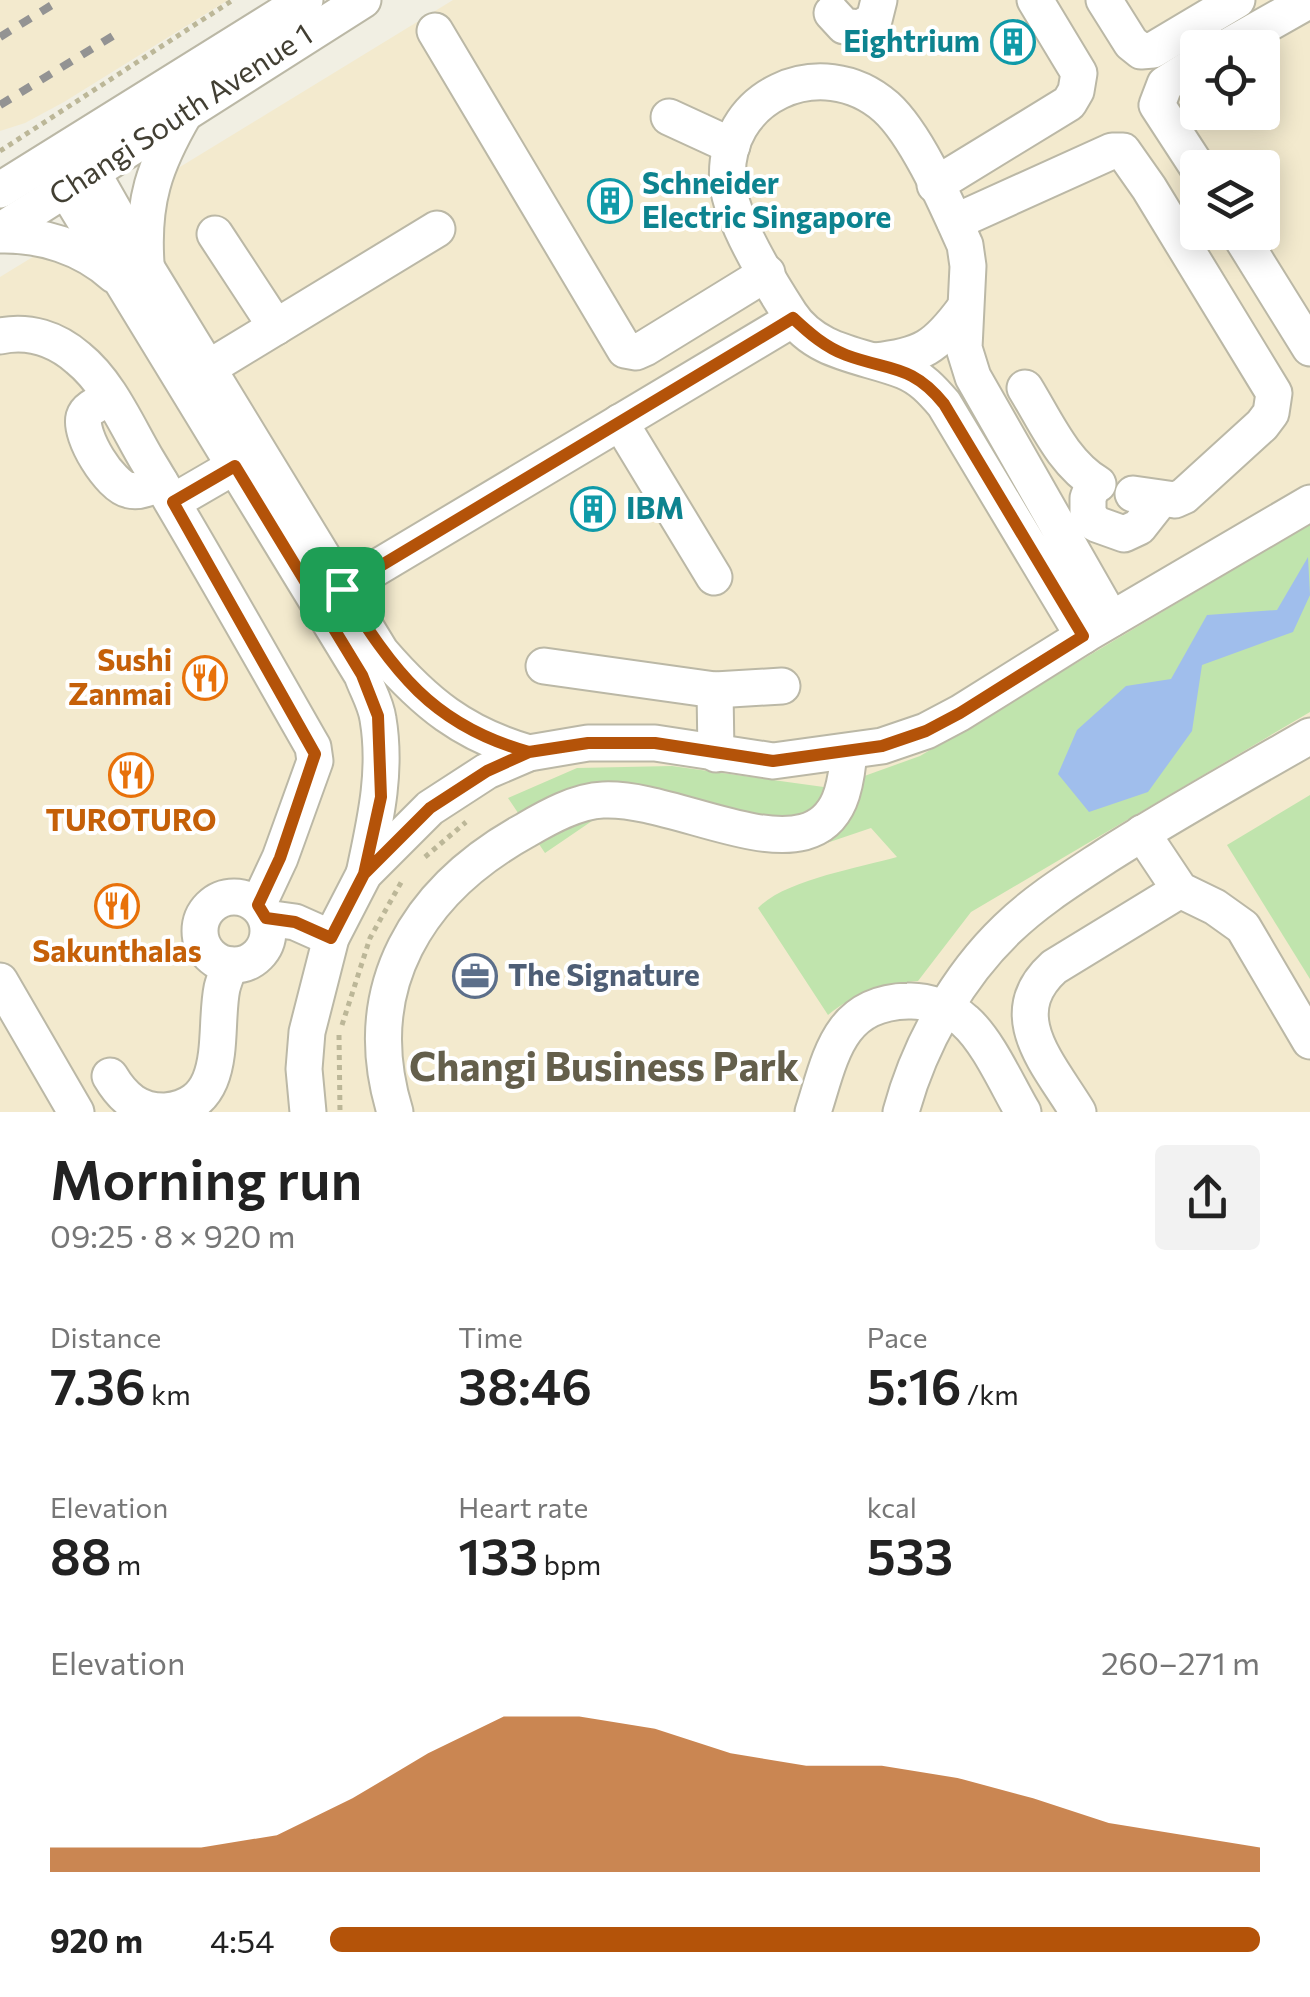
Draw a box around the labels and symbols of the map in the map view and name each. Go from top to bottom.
street label: Changi South Avenue 1 [41,14,318,212]
building icon: Eightrium [990,19,1036,65]
place label: Eightrium [843,21,980,58]
place label: Schneider Electric Singapore [642,163,891,234]
building icon: Schneider Electric Singapore [587,178,633,224]
building icon: IBM [570,486,616,532]
place label: IBM [626,488,684,525]
pin [300,547,385,632]
place label: Sushi Zanmai [68,640,172,711]
restaurant icon: Sushi Zanmai [182,655,228,701]
restaurant icon: TUROTURO [108,752,154,798]
place label: TUROTURO [46,800,216,837]
restaurant icon: Sakunthalas [94,883,140,929]
place label: Sakunthalas [32,931,202,968]
office icon: The Signature [452,953,498,999]
place label: The Signature [508,955,700,992]
district label: Changi Business Park [409,1040,799,1089]

